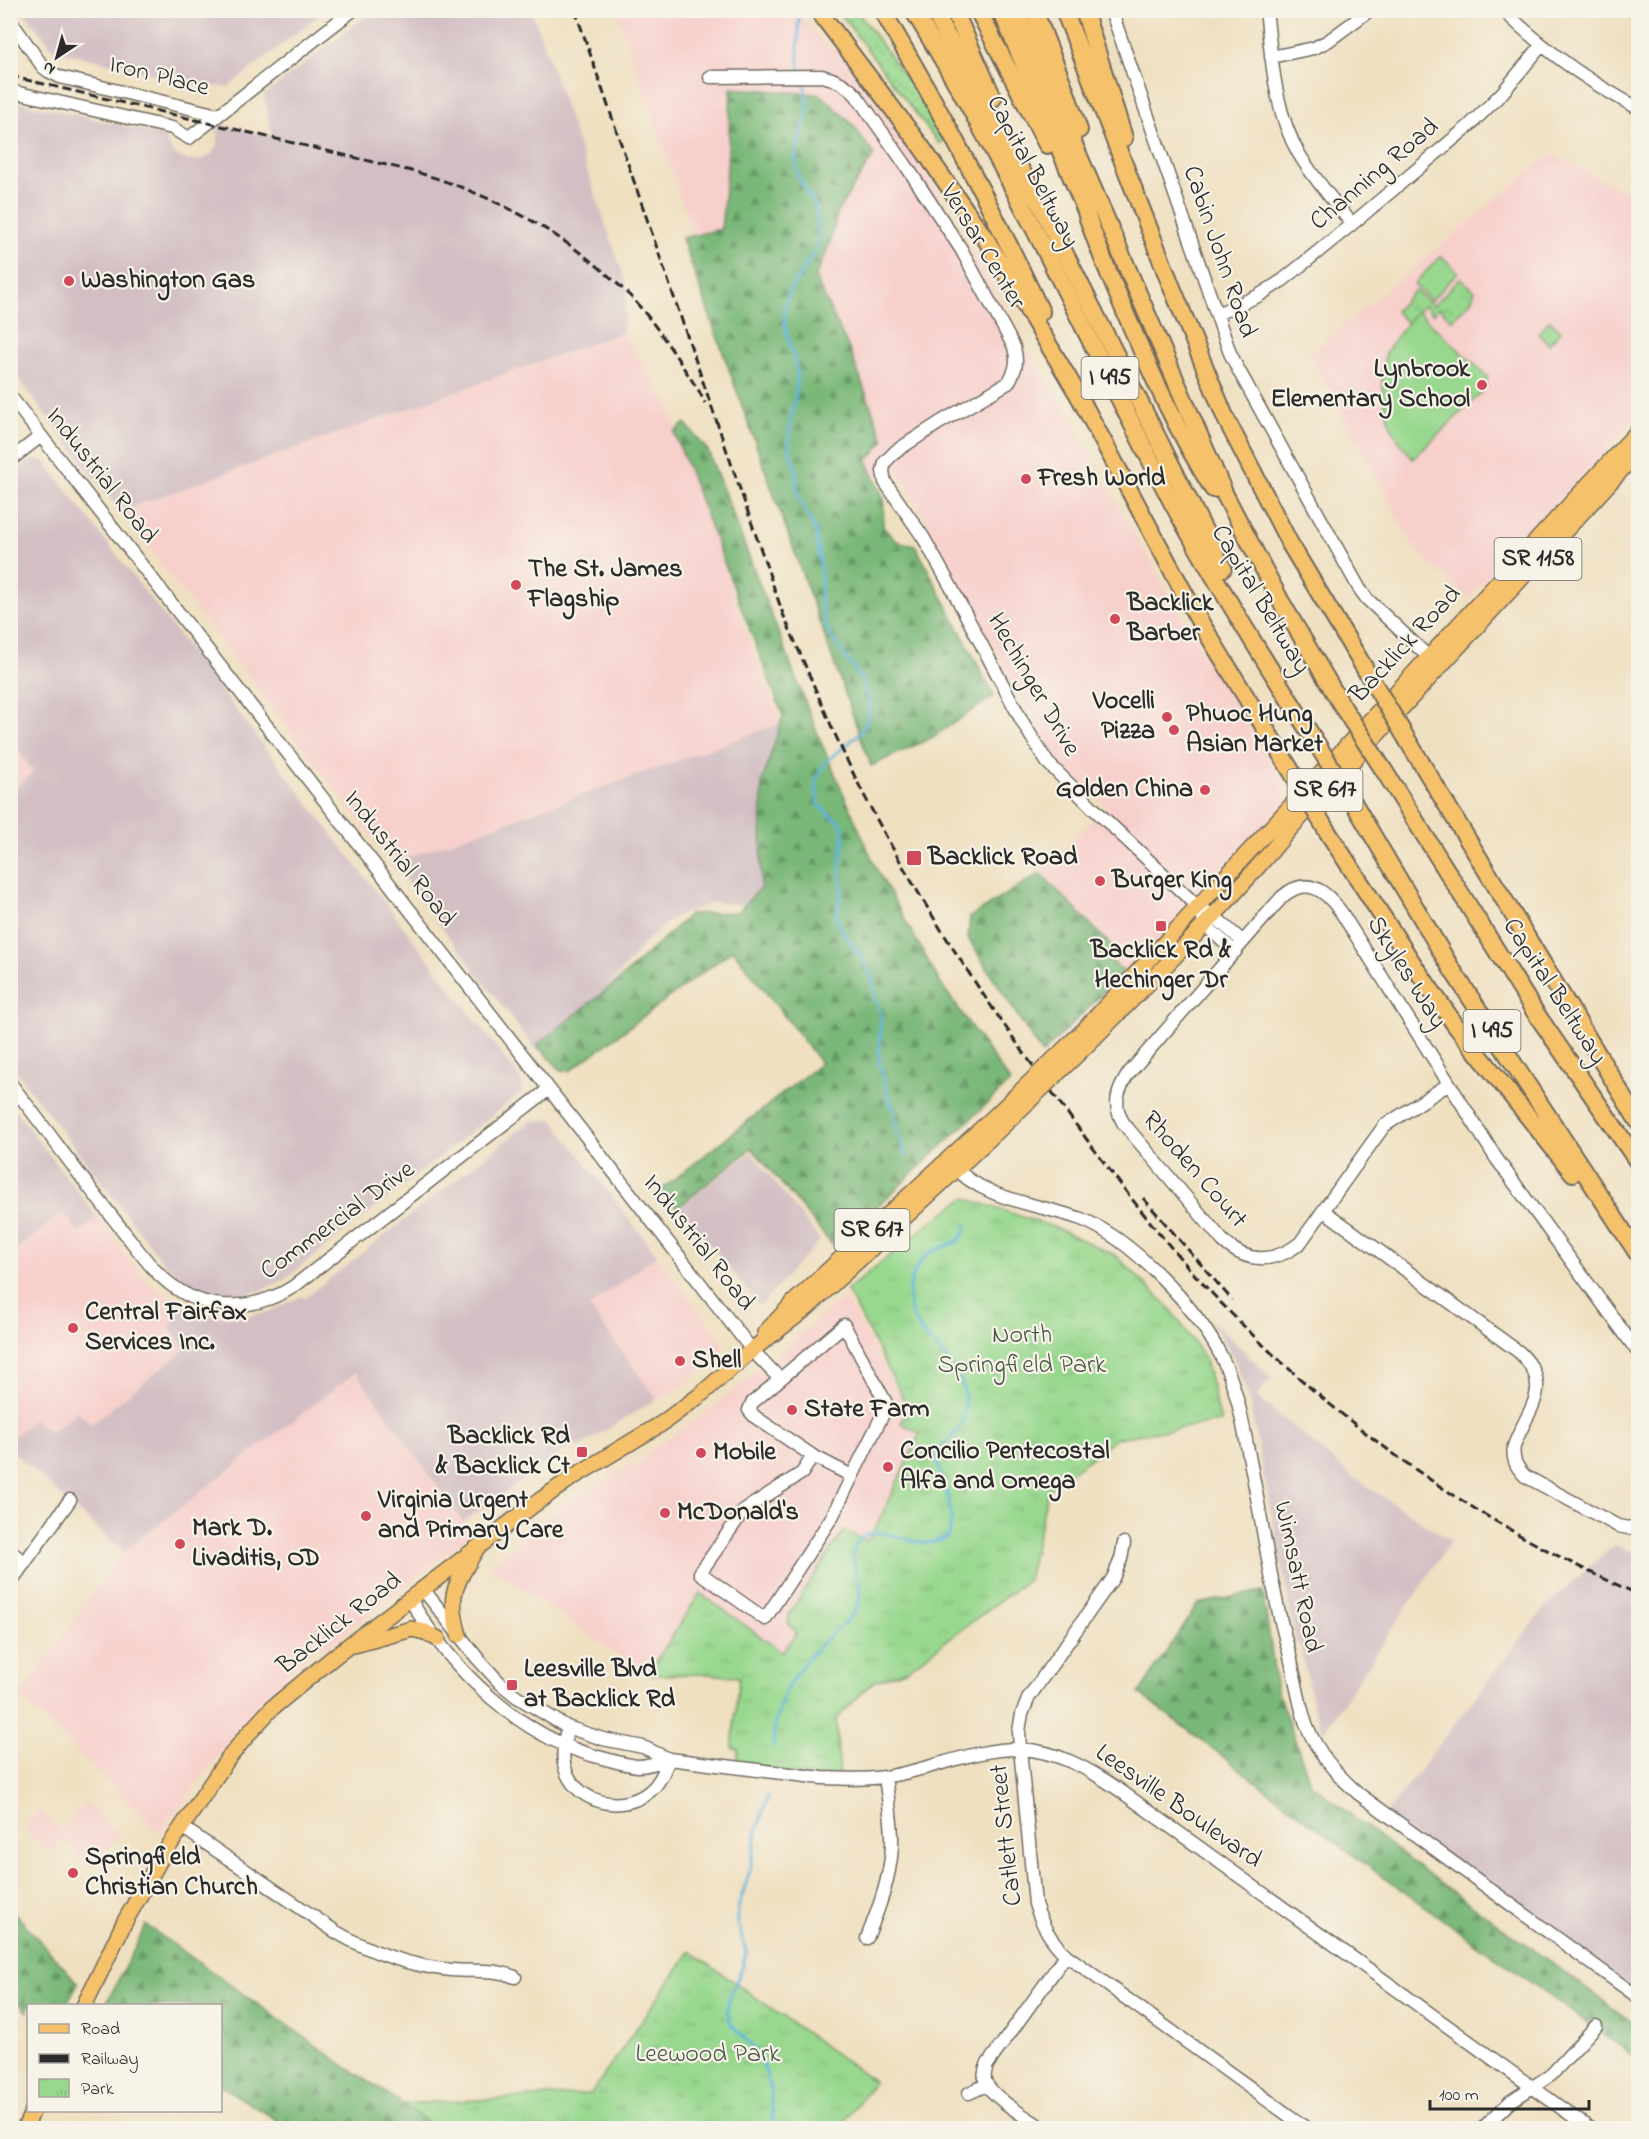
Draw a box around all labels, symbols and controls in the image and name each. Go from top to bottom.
north arrow [27,27,87,87]
street label: Iron Place [105,46,213,108]
text: N [38,55,61,80]
street label: Capital Beltway [976,89,1088,255]
street label: Channing Road [1302,109,1448,241]
street label: Cabin John Road [1172,161,1266,344]
street label: Versar Center [929,176,1035,318]
place label: Washington Gas [81,262,255,301]
marker: Washington Gas [62,274,76,288]
place label: Lynbrook Elementary School [1271,351,1471,419]
road number: I 495 [1082,357,1138,399]
marker: Lynbrook Elementary School [1475,378,1489,392]
street label: Industrial Road [35,399,167,553]
place label: Fresh World [1036,460,1166,498]
marker: Fresh World [1019,472,1033,486]
street label: Capital Beltway [1200,518,1320,682]
road number: SR 1158 [1494,538,1582,580]
place label: The St. James Flagship [526,551,682,620]
street label: Backlick Road [1340,577,1471,713]
marker: The St. James Flagship [509,578,523,592]
place label: Backlick Barber [1126,585,1214,653]
street label: Hechinger Drive [976,606,1090,764]
marker: Backlick Barber [1108,612,1122,626]
place label: Vocelli Pizza [1092,683,1155,751]
place label: Phuoc Hung Asian Market [1186,696,1323,764]
marker: Vocelli Pizza [1160,710,1174,724]
marker: Phuoc Hung Asian Market [1167,723,1181,737]
road number: SR 617 [1288,769,1362,811]
place label: Golden China [1056,771,1193,809]
street label: Industrial Road [333,782,465,936]
marker: Golden China [1198,783,1212,797]
place label: Backlick Road [927,839,1078,877]
marker: Backlick Road [905,849,923,867]
place label: Burger King [1111,862,1232,901]
marker: Burger King [1093,874,1107,888]
street label: Skyles Way [1356,909,1456,1037]
street label: Capital Beltway [1492,911,1616,1073]
marker: Backlick Rd & Hechinger Dr [1154,919,1168,933]
place label: Backlick Rd & Hechinger Dr [1090,932,1231,1001]
road number: I 495 [1464,1010,1520,1052]
street label: Rhoden Court [1132,1103,1256,1237]
street label: Commercial Drive [253,1152,424,1290]
street label: Industrial Road [632,1166,764,1320]
road number: SR 617 [834,1209,910,1251]
place label: Central Fairfax Services Inc. [85,1294,247,1362]
park label: North Springfield Park [938,1317,1107,1385]
marker: Central Fairfax Services Inc. [66,1321,80,1335]
place label: Shell [692,1342,741,1380]
marker: Shell [673,1354,687,1368]
place label: State Farm [804,1391,929,1429]
marker: State Farm [785,1403,799,1417]
place label: Backlick Rd & Backlick Ct [435,1418,570,1486]
place label: Concilio Pentecostal Alfa and Omega [900,1433,1110,1502]
place label: Mobile [713,1434,777,1472]
marker: Backlick Rd & Backlick Ct [575,1445,589,1459]
marker: Mobile [694,1446,708,1460]
marker: Concilio Pentecostal Alfa and Omega [881,1460,895,1474]
place label: Virginia Urgent and Primary Care [377,1482,565,1550]
place label: McDonald's [677,1494,799,1532]
street label: Wimsatt Road [1262,1498,1332,1657]
marker: McDonald's [658,1506,672,1520]
marker: Virginia Urgent and Primary Care [359,1509,373,1523]
place label: Mark D. Livaditis, OD [192,1510,320,1578]
marker: Mark D. Livaditis, OD [173,1537,187,1551]
street label: Backlick Road [269,1563,411,1686]
place label: Leesville Blvd at Backlick Rd [524,1651,676,1719]
marker: Leesville Blvd at Backlick Rd [505,1678,519,1692]
street label: Leesville Boulevard [1087,1735,1270,1879]
street label: Catlett Street [981,1762,1033,1908]
place label: Springfield Christian Church [85,1839,258,1907]
marker: Springfield Christian Church [66,1866,80,1880]
legend [27,2004,222,2112]
text: Road [81,2017,120,2043]
park label: Leewood Park [636,2036,781,2074]
text: Railway [81,2047,138,2073]
scale bar [1430,2073,1589,2111]
text: Park [81,2077,114,2103]
text: 100 m [1439,2083,1479,2109]

